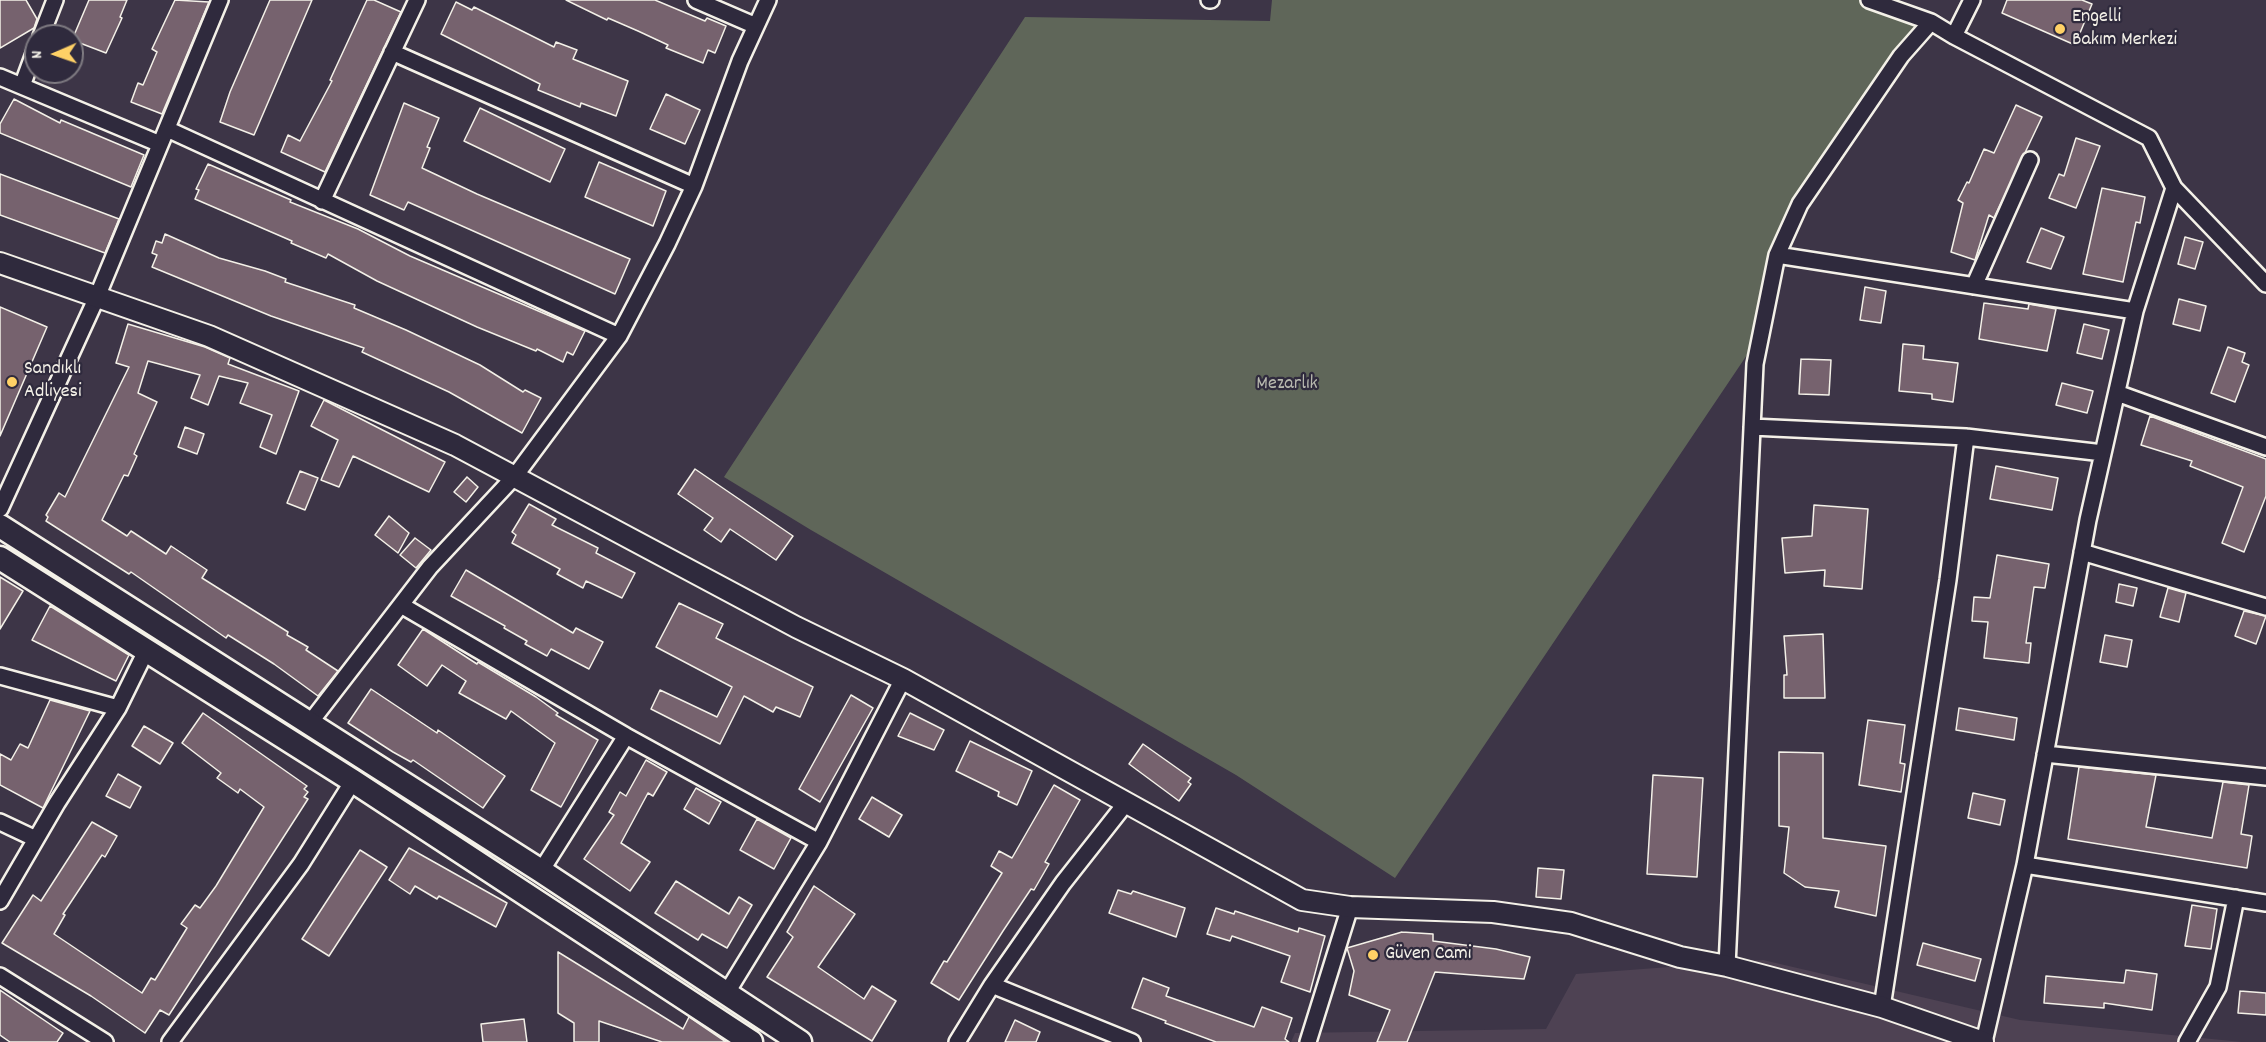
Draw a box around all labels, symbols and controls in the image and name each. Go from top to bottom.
place label: Engelli Bakım Merkezi [2072,6,2177,53]
marker: Engelli Bakım Merkezi [2053,22,2067,36]
north arrow [24,24,84,84]
text: N [26,50,49,59]
place label: Sandıklı Adliyesi [24,358,82,405]
park label: Mezarlık [1256,373,1318,397]
marker: Sandıklı Adliyesi [5,375,19,389]
place label: Güven Cami [1385,943,1471,967]
marker: Güven Cami [1366,948,1380,962]

